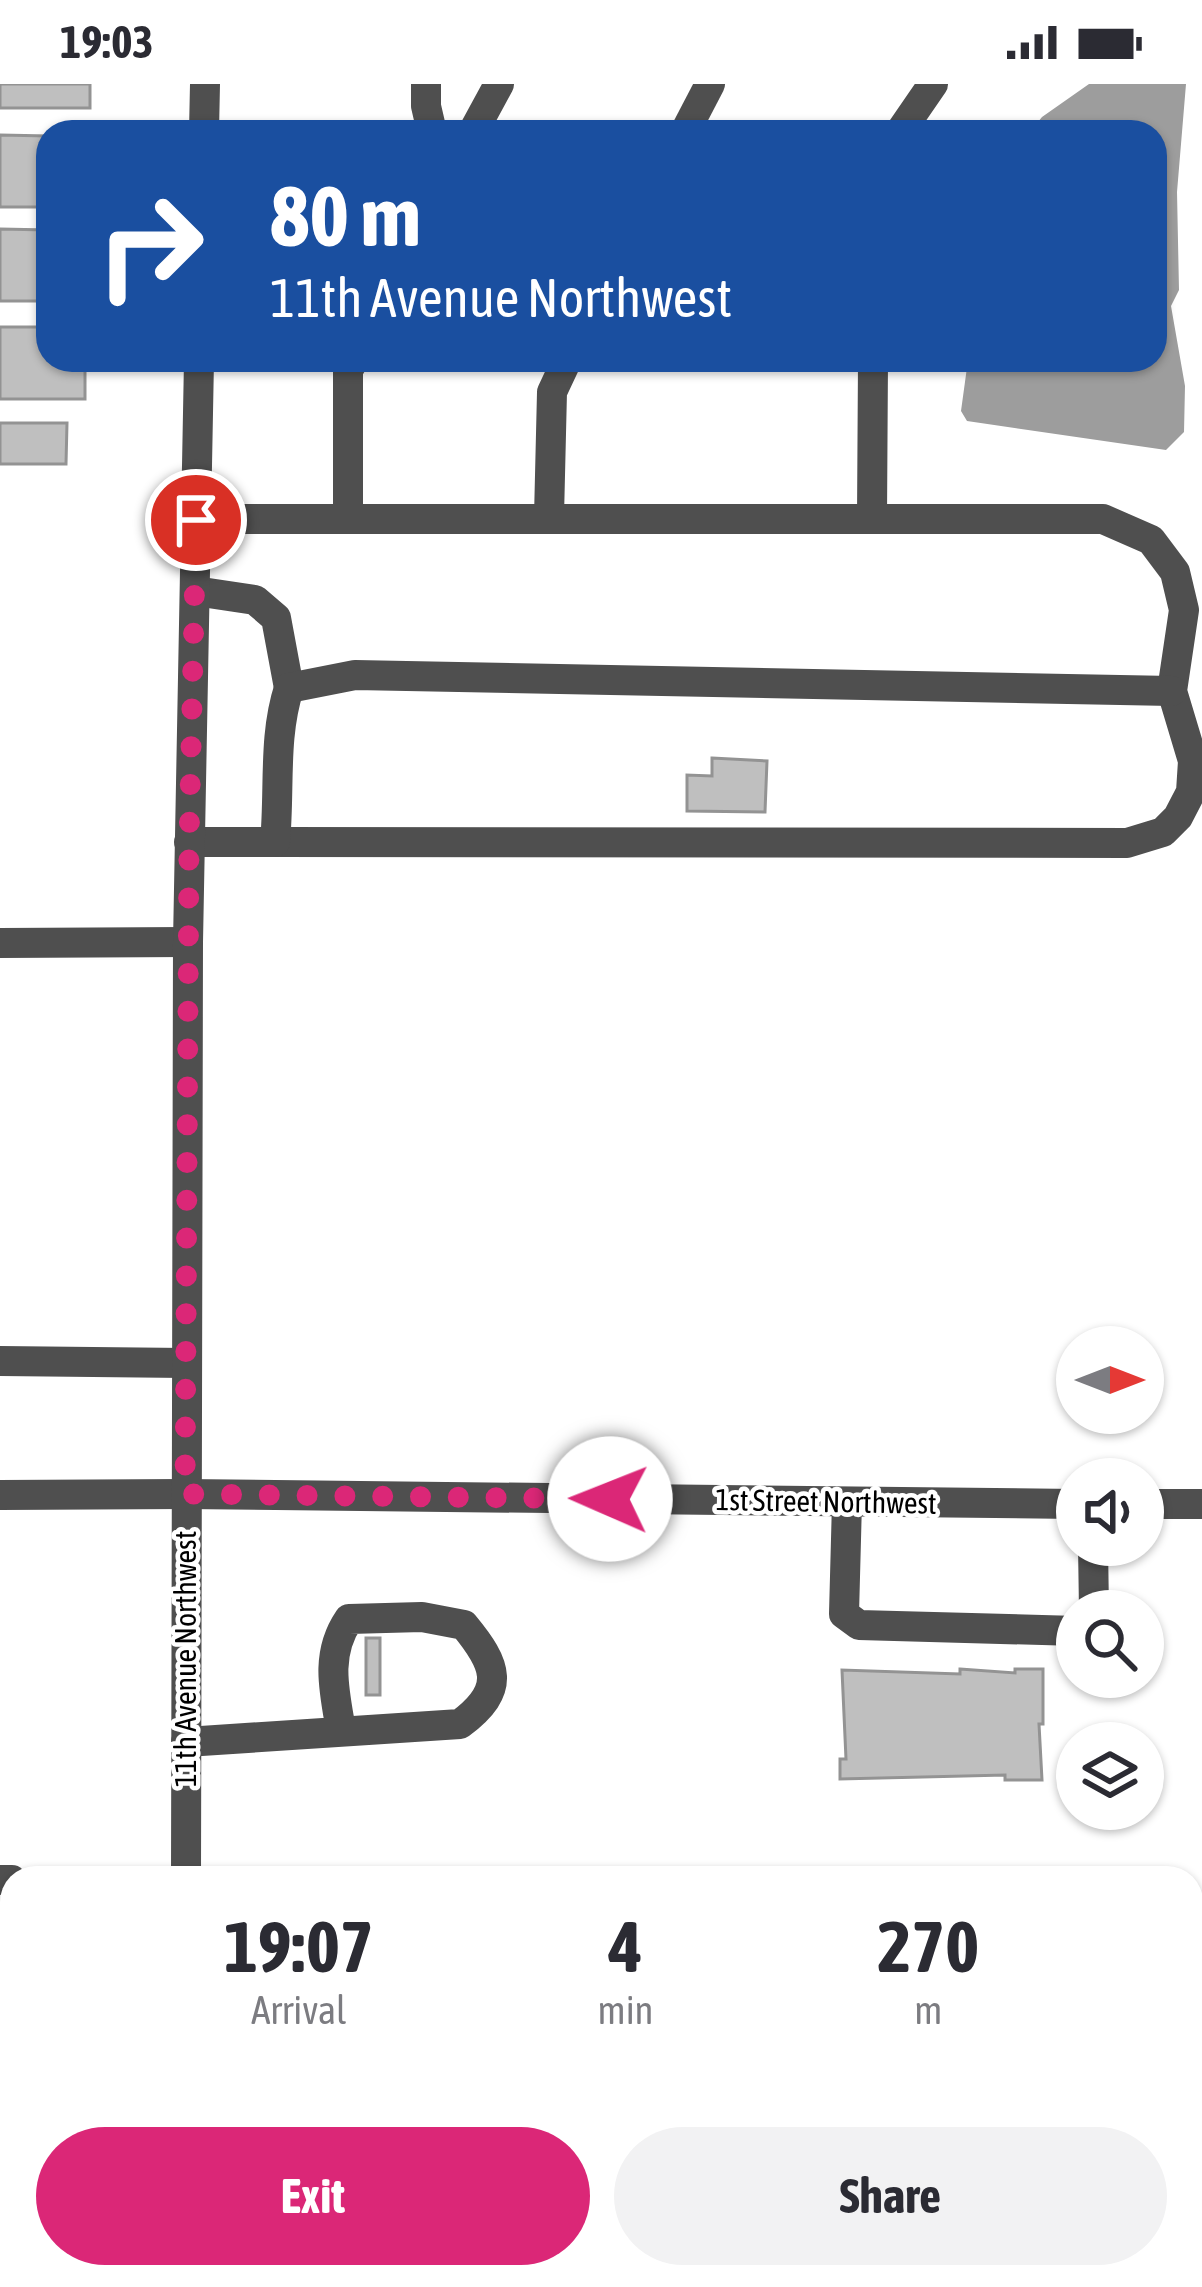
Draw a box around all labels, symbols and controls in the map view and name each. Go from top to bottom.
text: 19:03 [60,16,154,68]
icon: right [72,168,228,324]
text: 80 m [270,168,421,264]
text: 11th Avenue Northwest [270,267,732,328]
pin [145,469,247,571]
icon: arrive [163,487,229,553]
north arrow [1056,1326,1164,1434]
map controls [1056,1326,1164,1830]
position arrow [547,1436,673,1562]
button: sound [1056,1458,1164,1566]
street label: 1st Street Northwest [715,1482,937,1520]
street label: 11th Avenue Northwest [168,1531,202,1787]
button: search [1056,1590,1164,1698]
button: layers [1056,1722,1164,1830]
text: 19:07 [224,1905,374,1987]
text: 4 [609,1905,642,1987]
text: 270 [878,1905,979,1987]
text: Arrival [251,1988,346,2032]
text: min [598,1988,654,2032]
text: m [914,1988,942,2032]
button: Exit [36,2127,590,2265]
button: Share [614,2127,1167,2265]

